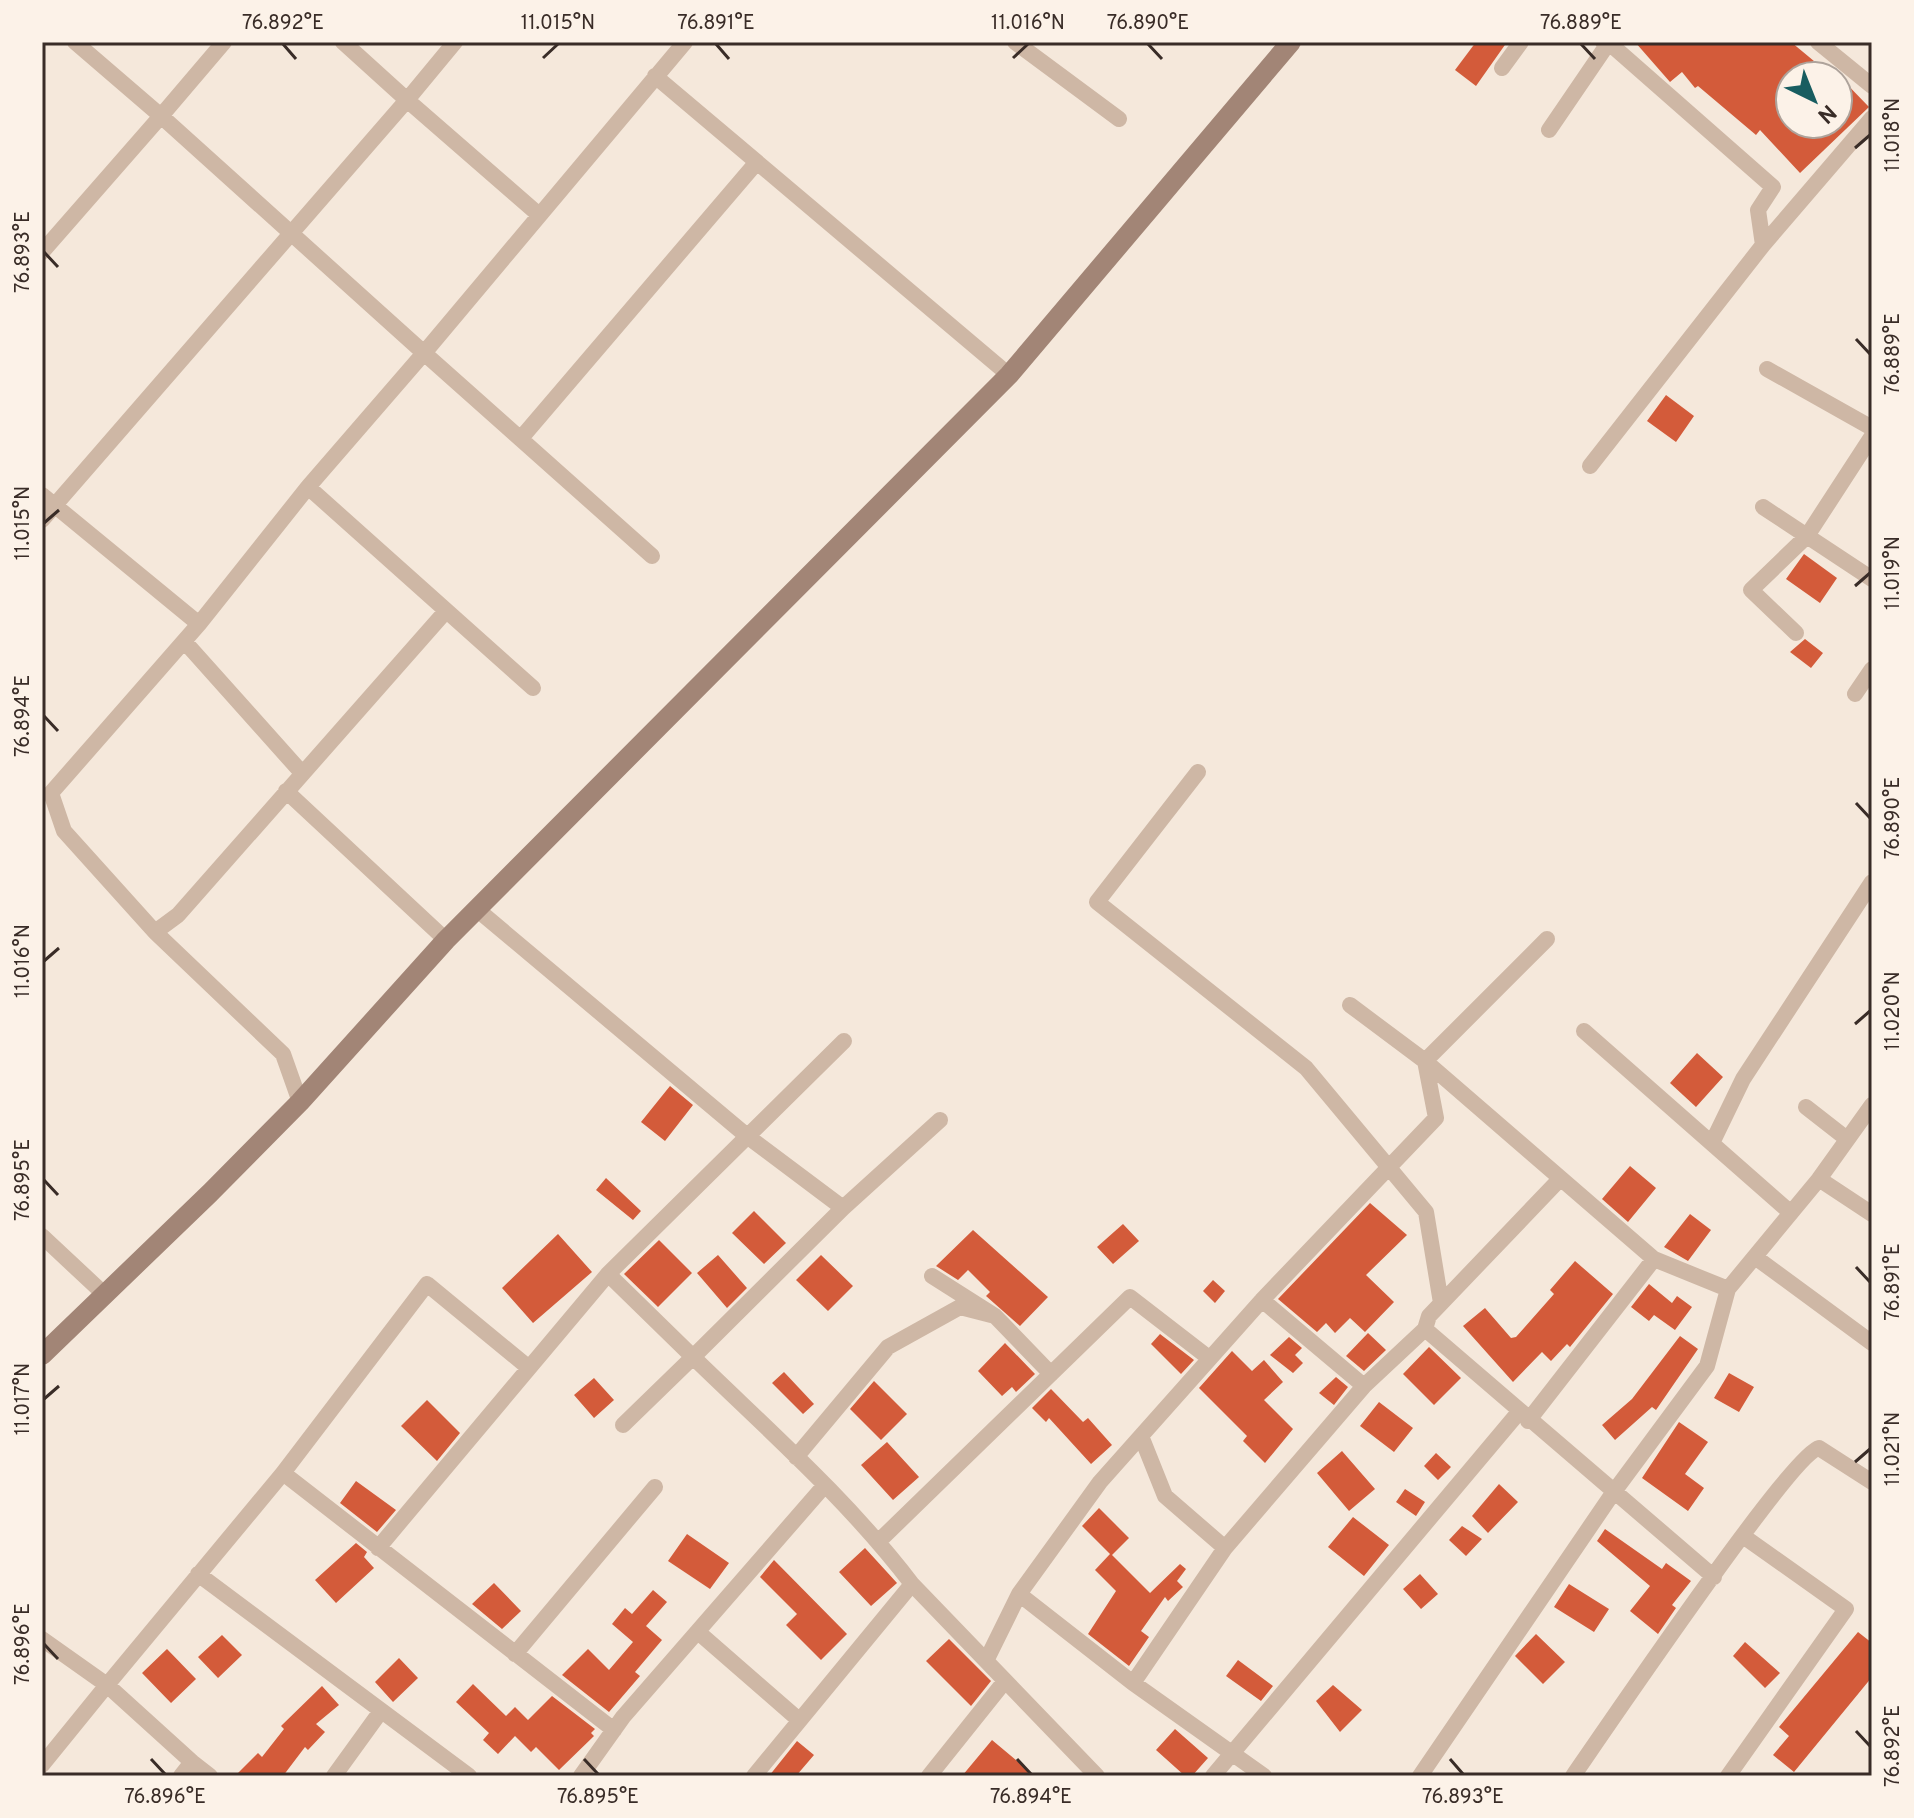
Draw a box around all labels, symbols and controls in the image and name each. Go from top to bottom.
text: 76.892°E [242,11,324,37]
text: 11.015°N [521,11,595,37]
text: 76.891°E [677,11,755,37]
text: 11.016°N [991,11,1065,37]
text: 76.890°E [1107,11,1189,37]
text: 76.889°E [1540,11,1622,37]
north arrow [1774,60,1854,140]
text: N [1811,98,1841,128]
text: 11.018°N [1881,98,1907,172]
text: 76.893°E [11,211,37,293]
text: 76.889°E [1881,313,1907,395]
text: 11.015°N [11,486,37,560]
text: 11.019°N [1881,536,1907,610]
text: 76.894°E [11,675,37,757]
text: 76.890°E [1881,777,1907,859]
text: 11.016°N [11,924,37,998]
text: 11.020°N [1881,971,1907,1051]
text: 76.895°E [11,1139,37,1221]
text: 76.891°E [1881,1243,1907,1321]
text: 11.017°N [11,1363,37,1435]
text: 11.021°N [1881,1412,1907,1486]
text: 76.896°E [11,1603,37,1685]
text: 76.892°E [1881,1705,1907,1787]
text: 76.896°E [124,1785,206,1811]
text: 76.895°E [557,1785,639,1811]
text: 76.894°E [990,1785,1072,1811]
text: 76.893°E [1422,1785,1504,1811]

